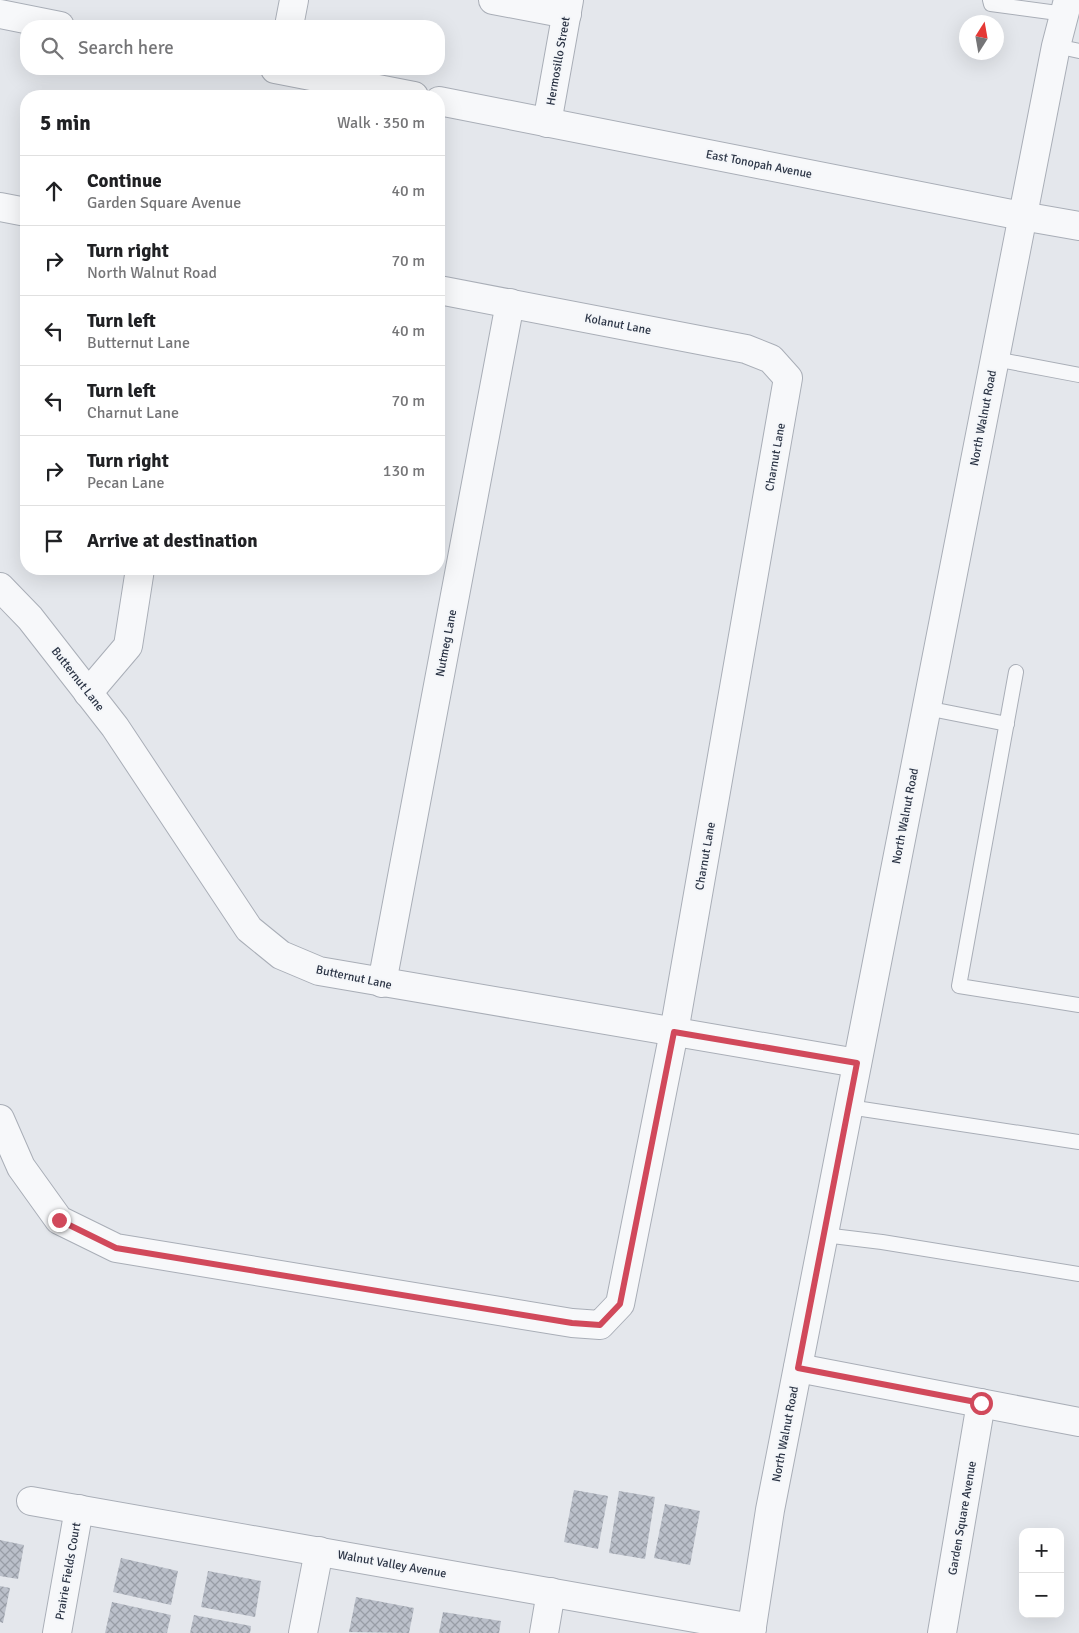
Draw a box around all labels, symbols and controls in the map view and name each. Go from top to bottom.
north arrow [959,15,1004,60]
street label: Hermosillo Street [543,16,574,107]
search box [20,20,445,75]
icon: search [38,34,66,62]
text: Search here [78,36,174,60]
text: 5 min [40,110,91,136]
text: Walk · 350 m [337,113,425,133]
street label: East Tonopah Avenue [704,147,813,182]
text: Continue [87,169,162,193]
icon: ahead [40,177,68,205]
text: 40 m [391,181,425,201]
text: Garden Square Avenue [87,193,241,213]
text: Turn right [87,239,169,263]
icon: right [40,247,68,275]
text: 70 m [391,251,425,271]
text: North Walnut Road [87,263,217,283]
text: Turn left [87,309,156,333]
street label: Kolanut Lane [583,311,652,338]
icon: left [40,317,68,345]
text: 40 m [391,321,425,341]
text: Butternut Lane [87,333,190,353]
street label: North Walnut Road [967,369,1000,467]
text: Turn left [87,379,156,403]
icon: left [40,387,68,415]
text: 70 m [391,391,425,411]
text: Charnut Lane [87,403,179,423]
street label: Charnut Lane [762,422,789,492]
text: Turn right [87,449,169,473]
icon: right [40,457,68,485]
text: 130 m [383,461,425,481]
text: Pecan Lane [87,473,165,493]
icon: arrive [40,527,68,555]
text: Arrive at destination [87,529,258,553]
street label: Nutmeg Lane [433,608,460,678]
street label: Butternut Lane [48,644,107,714]
street label: North Walnut Road [889,767,922,865]
street label: Charnut Lane [692,821,719,891]
street label: Butternut Lane [315,962,393,993]
route end [48,1209,71,1232]
street label: North Walnut Road [769,1385,802,1483]
route start [970,1392,993,1415]
street label: Garden Square Avenue [945,1460,980,1576]
street label: Prairie Fields Court [53,1521,84,1621]
map controls [1019,1528,1064,1618]
button: + [1019,1528,1064,1573]
street label: Walnut Valley Avenue [336,1548,448,1581]
button: − [1019,1573,1064,1618]

